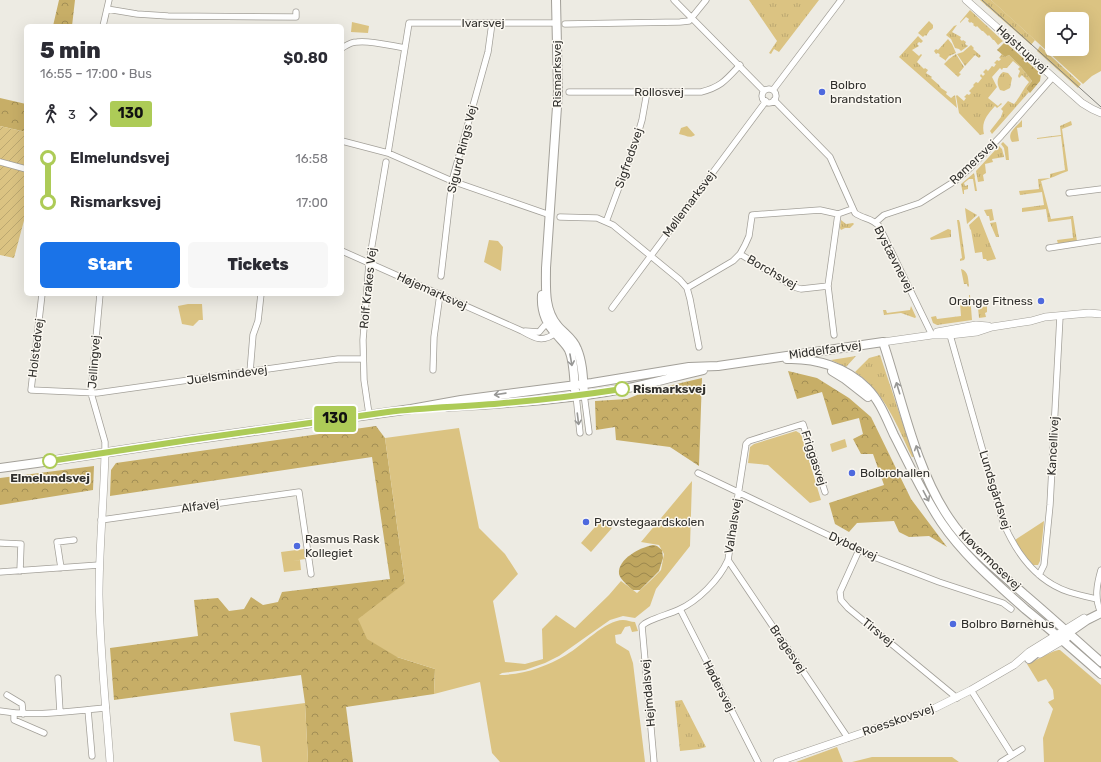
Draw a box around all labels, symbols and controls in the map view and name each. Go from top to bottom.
map controls [1045,12,1089,56]
button: locate [1045,12,1089,56]
street label: Ivarsvej [462,16,504,30]
street label: Højstrupvej [993,22,1051,76]
text: 5 min [40,37,101,64]
street label: Rismarksvej [550,41,564,107]
text: $0.80 [283,49,328,67]
text: 16:55 – 17:00 · Bus [40,66,152,81]
place label: Bolbro brandstation [830,78,902,106]
street label: Rollosvej [634,85,684,99]
marker: Bolbro brandstation [817,87,827,97]
icon: walk [40,103,62,125]
icon: forward [82,103,104,125]
street label: Sigurd Rings Vej [444,104,480,194]
text: 130 [118,105,144,122]
text: 3 [68,107,76,122]
street label: Sigfredsvej [612,126,646,190]
street label: Rømersvej [947,137,999,187]
text: Elmelundsvej [70,149,170,167]
text: 16:58 [295,151,328,166]
street label: Møllemarksvej [660,168,718,240]
text: Rismarksvej [70,193,161,211]
text: 17:00 [296,195,328,210]
street label: Bystævnevej [871,224,917,294]
button: Start [40,242,180,288]
button: Tickets [188,242,328,288]
street label: Rolf Krakes Vej [357,247,379,329]
street label: Borchsvej [745,252,799,292]
street label: Højemarksvej [395,269,469,313]
place label: Orange Fitness [949,294,1033,308]
marker: Orange Fitness [1036,296,1046,306]
street label: Holstedvej [25,318,47,378]
street label: Jellingvej [85,335,103,389]
street label: Middelfartvej [788,338,862,362]
one-way arrow [568,353,576,366]
street label: Juelsmindevej [186,362,268,388]
marker: Rismarksvej [614,381,630,397]
place label: Rismarksvej [633,382,706,396]
one-way arrow [893,382,901,394]
one-way arrow [494,391,507,398]
line badge: 130 [312,406,358,432]
text: 130 [322,410,348,427]
one-way arrow [575,412,582,425]
street label: Kancellivej [1044,416,1062,476]
street label: Friggasvej [798,429,830,487]
one-way arrow [913,446,921,458]
street label: Lundsgårdsvej [976,449,1014,531]
marker: Elmelundsvej [42,453,58,469]
place label: Bolbrohallen [860,466,930,480]
marker: Bolbrohallen [847,468,857,478]
place label: Elmelundsvej [10,471,90,485]
one-way arrow [922,490,930,502]
street label: Alfavej [180,496,220,516]
street label: Valhalsvej [722,497,744,555]
place label: Provstegaardskolen [594,515,705,529]
marker: Provstegaardskolen [581,517,591,527]
street label: Kløvermosevej [956,527,1024,593]
street label: Dybdevej [827,529,879,563]
place label: Rasmus Rask Kollegiet [305,532,380,560]
marker: Rasmus Rask Kollegiet [292,541,302,551]
street label: Tirsvej [859,615,897,649]
place label: Bolbro Børnehus [961,617,1054,631]
marker: Bolbro Børnehus [948,619,958,629]
street label: Bragesvej [767,622,809,676]
street label: Hødersvej [700,658,738,714]
street label: Hejmdalsvej [638,659,658,727]
street label: Roesskovsvej [860,701,936,739]

